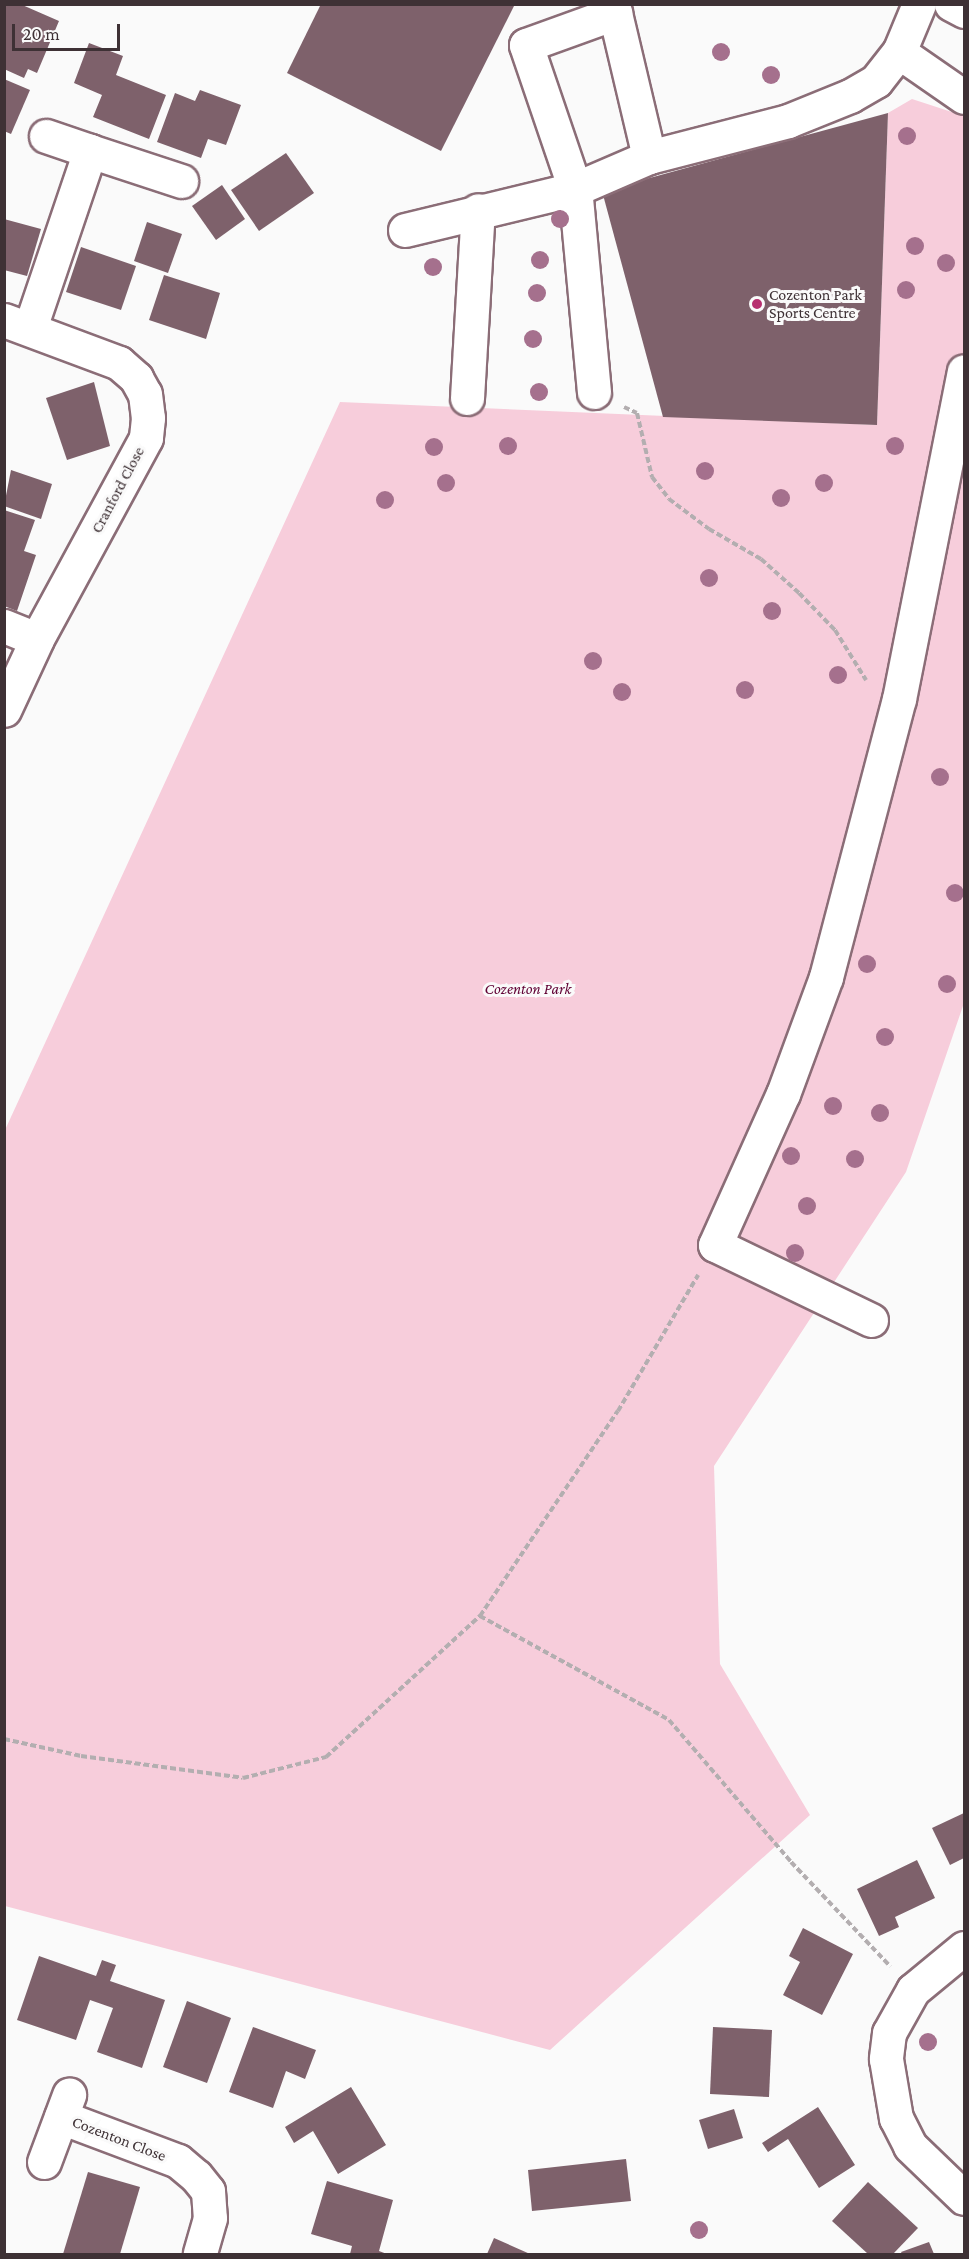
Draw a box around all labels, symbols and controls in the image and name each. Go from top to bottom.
scale bar [15,12,123,50]
text: 20 m [23,24,60,44]
place label: Cozenton Park Sports Centre [769,285,862,323]
marker: Cozenton Park Sports Centre [750,297,764,311]
street label: Cranford Close [87,444,149,536]
park label: Cozenton Park [485,979,571,999]
street label: Cozenton Close [69,2112,169,2166]

